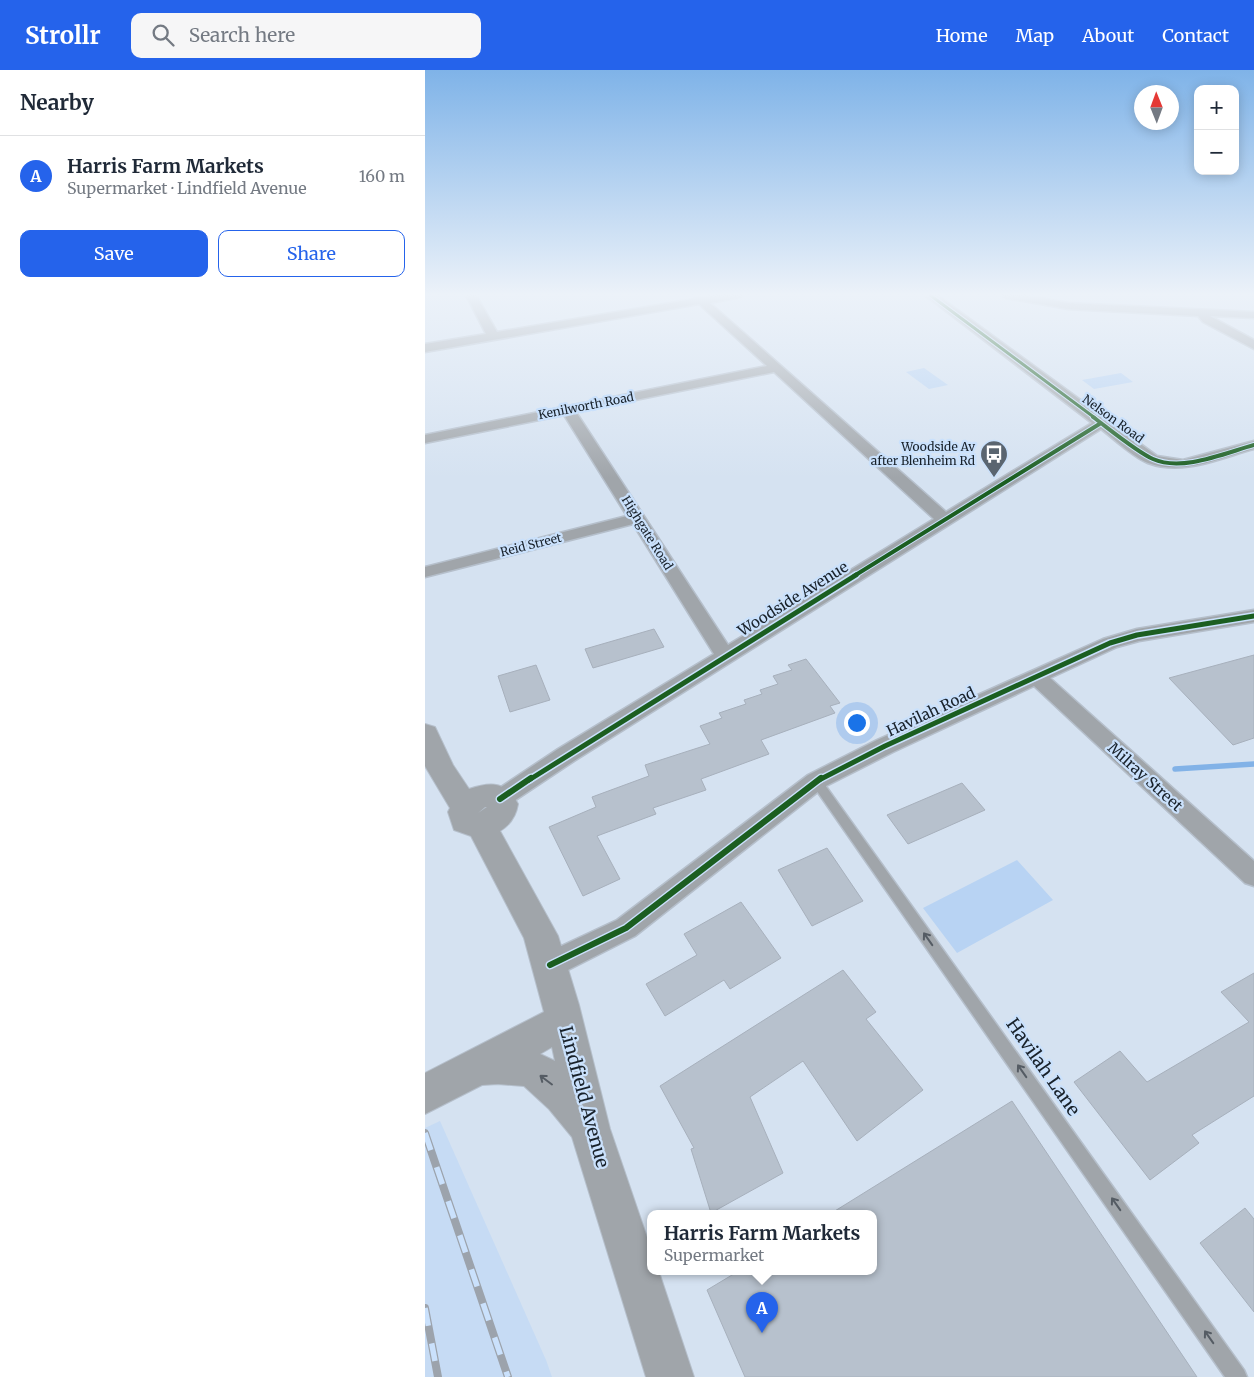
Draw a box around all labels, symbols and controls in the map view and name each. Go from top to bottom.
search box [131,13,481,58]
text: Strollr [25,20,101,51]
icon: search [149,21,177,49]
text: Search here [189,23,295,47]
text: Home [936,24,988,47]
text: Map [1016,24,1054,47]
text: About [1082,24,1134,47]
text: Contact [1162,24,1229,47]
north arrow [1134,85,1179,130]
map controls [1194,85,1239,175]
button: + [1194,85,1239,130]
text: Nearby [20,89,94,116]
button: − [1194,130,1239,175]
text: Harris Farm Markets [67,154,264,178]
text: A [30,166,42,186]
text: 160 m [359,166,405,186]
text: Supermarket · Lindfield Avenue [67,178,307,198]
button: Save [20,230,208,277]
button: Share [218,230,405,277]
street label: Kenilworth Road [537,389,635,422]
street label: Nelson Road [1080,391,1147,446]
place label: Woodside Av after Blenheim Rd [871,439,975,468]
bus stop icon: Woodside Av after Blenheim Rd [979,439,1009,478]
street label: Highgate Road [619,493,676,573]
street label: Reid Street [499,530,563,559]
street label: Woodside Avenue [733,557,852,641]
street label: Havilah Road [883,683,978,740]
your location [844,710,870,736]
street label: Milray Street [1104,738,1187,815]
one-way arrow [923,932,933,946]
street label: Havilah Lane [1001,1013,1085,1120]
street label: Lindfield Avenue [555,1024,614,1170]
one-way arrow [1017,1064,1027,1078]
one-way arrow [540,1074,553,1085]
one-way arrow [1110,1198,1121,1211]
popup [647,1210,877,1275]
text: Harris Farm Markets [664,1221,860,1245]
text: Supermarket [664,1245,764,1265]
pin: A [746,1292,778,1333]
one-way arrow [1204,1330,1214,1344]

